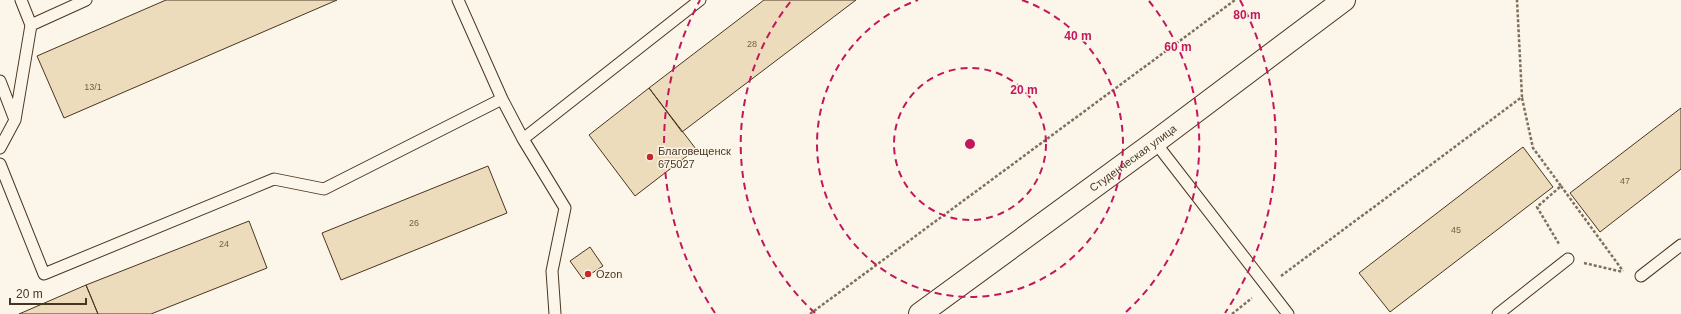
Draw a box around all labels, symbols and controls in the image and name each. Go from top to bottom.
text: 80 m [1233,8,1261,22]
text: 40 m [1064,29,1092,43]
house number: 28 [747,39,757,49]
text: 60 m [1164,40,1192,54]
house number: 13/1 [84,82,102,92]
text: 20 m [1010,83,1038,97]
street label: Студенческая улица [1087,122,1179,194]
centre of rings [963,137,977,151]
place label: Благовещенск 675027 [658,145,731,170]
marker: Благовещенск 675027 [645,152,655,162]
house number: 47 [1620,176,1630,186]
house number: 26 [409,218,419,228]
house number: 45 [1451,225,1461,235]
house number: 24 [219,239,229,249]
place label: Ozon [596,268,622,280]
marker: Ozon [583,269,593,279]
scale bar [10,280,86,306]
text: 20 m [16,287,43,301]

